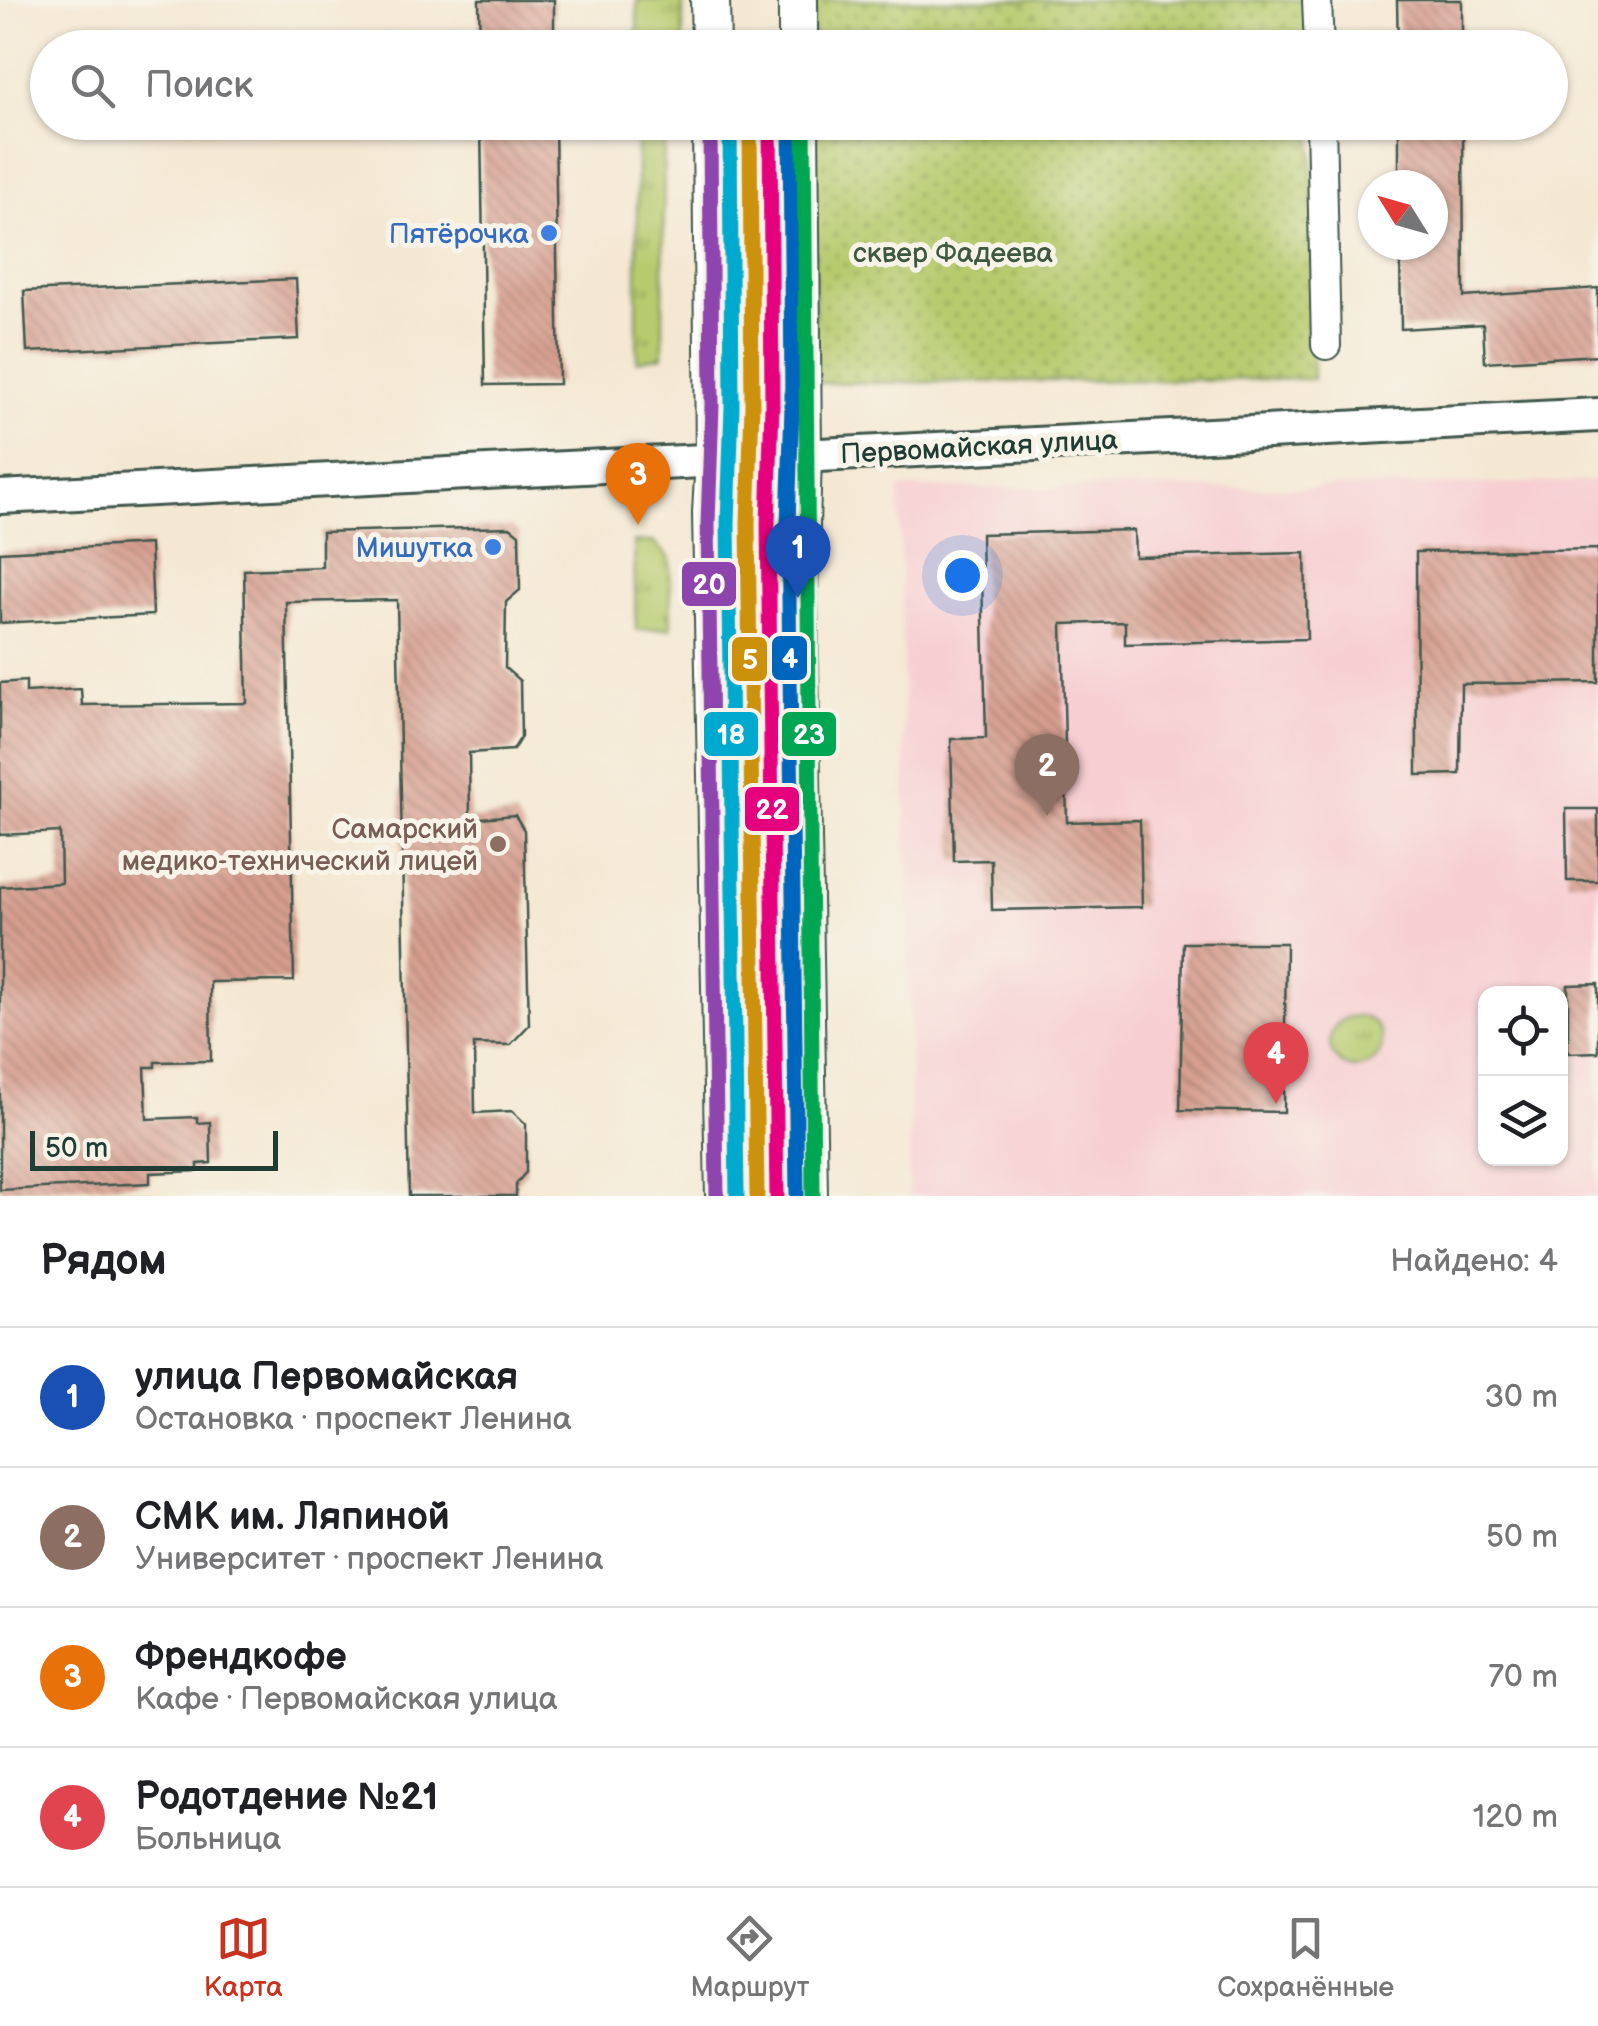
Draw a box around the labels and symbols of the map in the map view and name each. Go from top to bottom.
north arrow [1358,170,1448,260]
place label: Пятёрочка [389,218,529,251]
marker: Пятёрочка [538,222,560,244]
park label: сквер Фадеева [853,237,1053,270]
street label: Первомайская улица [839,424,1119,471]
pin: 3 [606,442,670,525]
pin: 1 [766,516,830,598]
place label: Мишутка [355,532,473,565]
marker: Мишутка [482,536,504,558]
your location [937,550,988,601]
line badge: 20 [680,560,738,608]
text: 20 [692,569,726,602]
line badge: 4 [770,634,809,682]
line badge: 5 [730,635,769,683]
text: 4 [782,643,799,676]
text: 5 [742,644,758,677]
line badge: 18 [702,710,760,758]
line badge: 23 [780,710,838,758]
text: 18 [717,719,745,752]
text: 23 [793,719,825,752]
pin: 2 [1014,734,1080,816]
line badge: 22 [743,785,801,833]
text: 22 [755,794,789,827]
place label: Самарский медико-технический лицей [122,813,478,878]
marker: Самарский медико-технический лицей [487,833,509,855]
pin: 4 [1244,1022,1308,1104]
scale bar [30,1126,278,1170]

